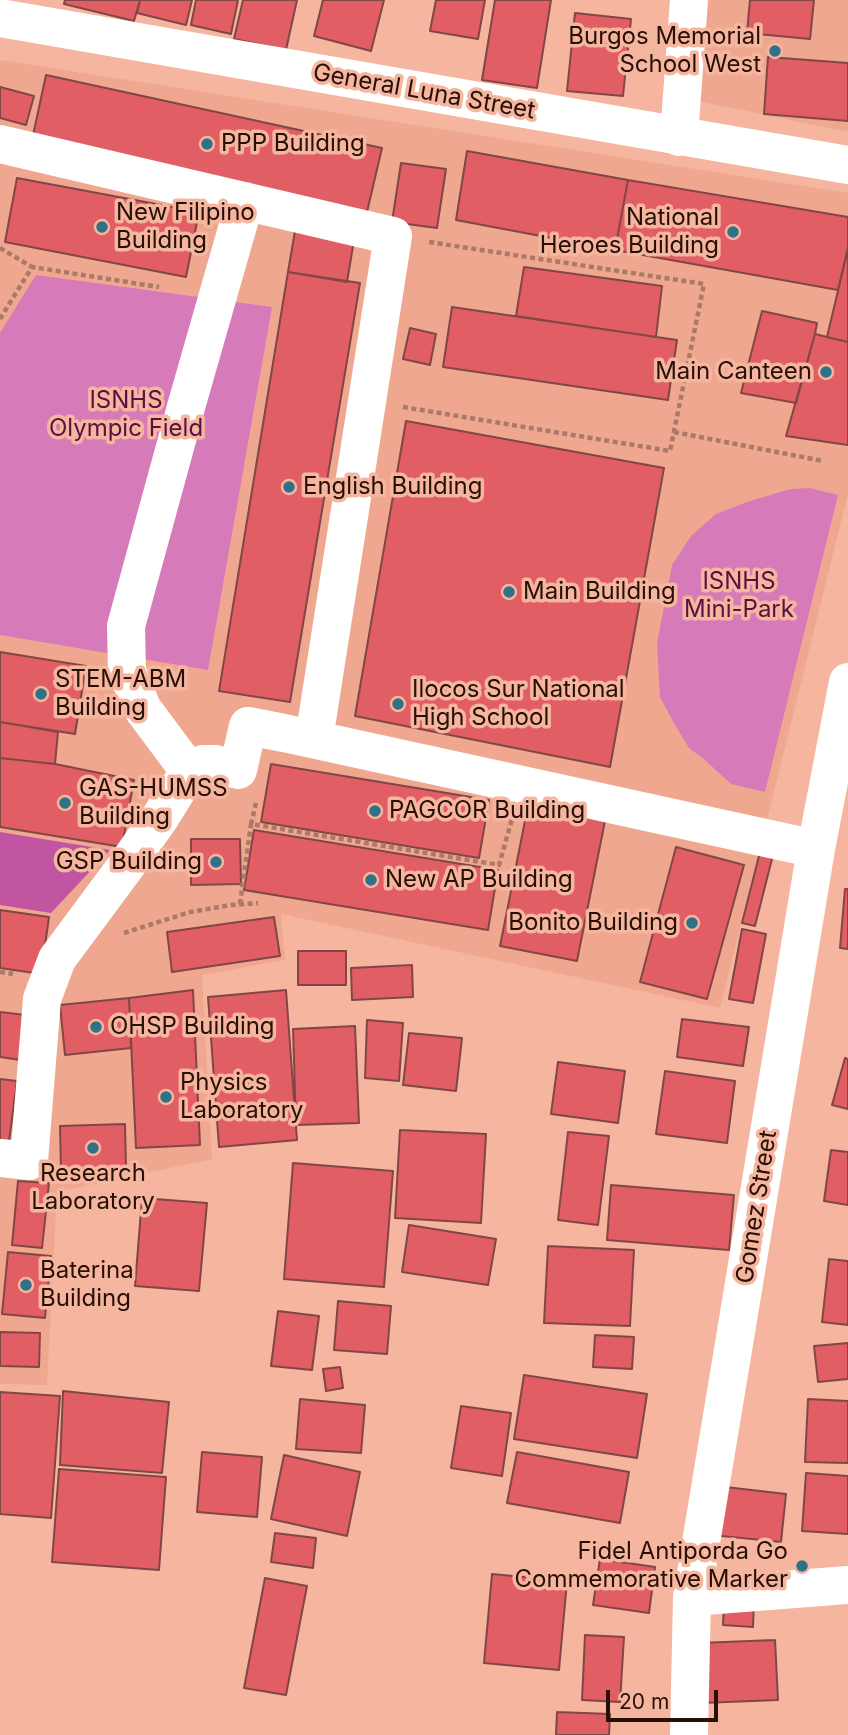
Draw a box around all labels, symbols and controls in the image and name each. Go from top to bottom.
place label: Burgos Memorial School West [568,23,761,79]
marker: Burgos Memorial School West [767,43,783,59]
street label: General Luna Street [311,58,537,126]
place label: PPP Building [221,130,365,158]
marker: PPP Building [199,136,215,152]
place label: New Filipino Building [116,199,255,255]
place label: National Heroes Building [540,204,719,260]
marker: New Filipino Building [94,219,110,235]
marker: National Heroes Building [725,224,741,240]
place label: Main Canteen [655,358,812,386]
marker: Main Canteen [818,364,834,380]
park label: ISNHS Olympic Field [49,387,203,443]
place label: English Building [303,473,482,501]
marker: English Building [281,479,297,495]
park label: ISNHS Mini-Park [684,568,794,624]
place label: Main Building [523,578,676,606]
marker: Main Building [501,584,517,600]
place label: STEM-ABM Building [55,666,186,722]
place label: Ilocos Sur National High School [412,676,625,732]
marker: STEM-ABM Building [33,686,49,702]
marker: Ilocos Sur National High School [390,696,406,712]
place label: GAS-HUMSS Building [79,775,228,831]
marker: GAS-HUMSS Building [57,795,73,811]
place label: PAGCOR Building [389,797,585,825]
marker: PAGCOR Building [367,803,383,819]
place label: GSP Building [56,848,202,876]
marker: GSP Building [208,854,224,870]
place label: New AP Building [385,866,573,894]
marker: New AP Building [363,872,379,888]
place label: Bonito Building [508,909,678,937]
marker: Bonito Building [684,915,700,931]
place label: OHSP Building [110,1013,275,1041]
marker: OHSP Building [88,1019,104,1035]
place label: Physics Laboratory [180,1069,304,1125]
marker: Physics Laboratory [158,1089,174,1105]
street label: Gomez Street [731,1128,783,1286]
marker: Research Laboratory [85,1140,101,1156]
place label: Research Laboratory [31,1160,155,1216]
place label: Baterina Building [40,1257,134,1313]
marker: Baterina Building [18,1277,34,1293]
place label: Fidel Antiporda Go Commemorative Marker [514,1538,788,1594]
marker: Fidel Antiporda Go Commemorative Marker [794,1558,810,1574]
scale bar [610,1676,722,1720]
text: 20 m [619,1689,669,1714]

